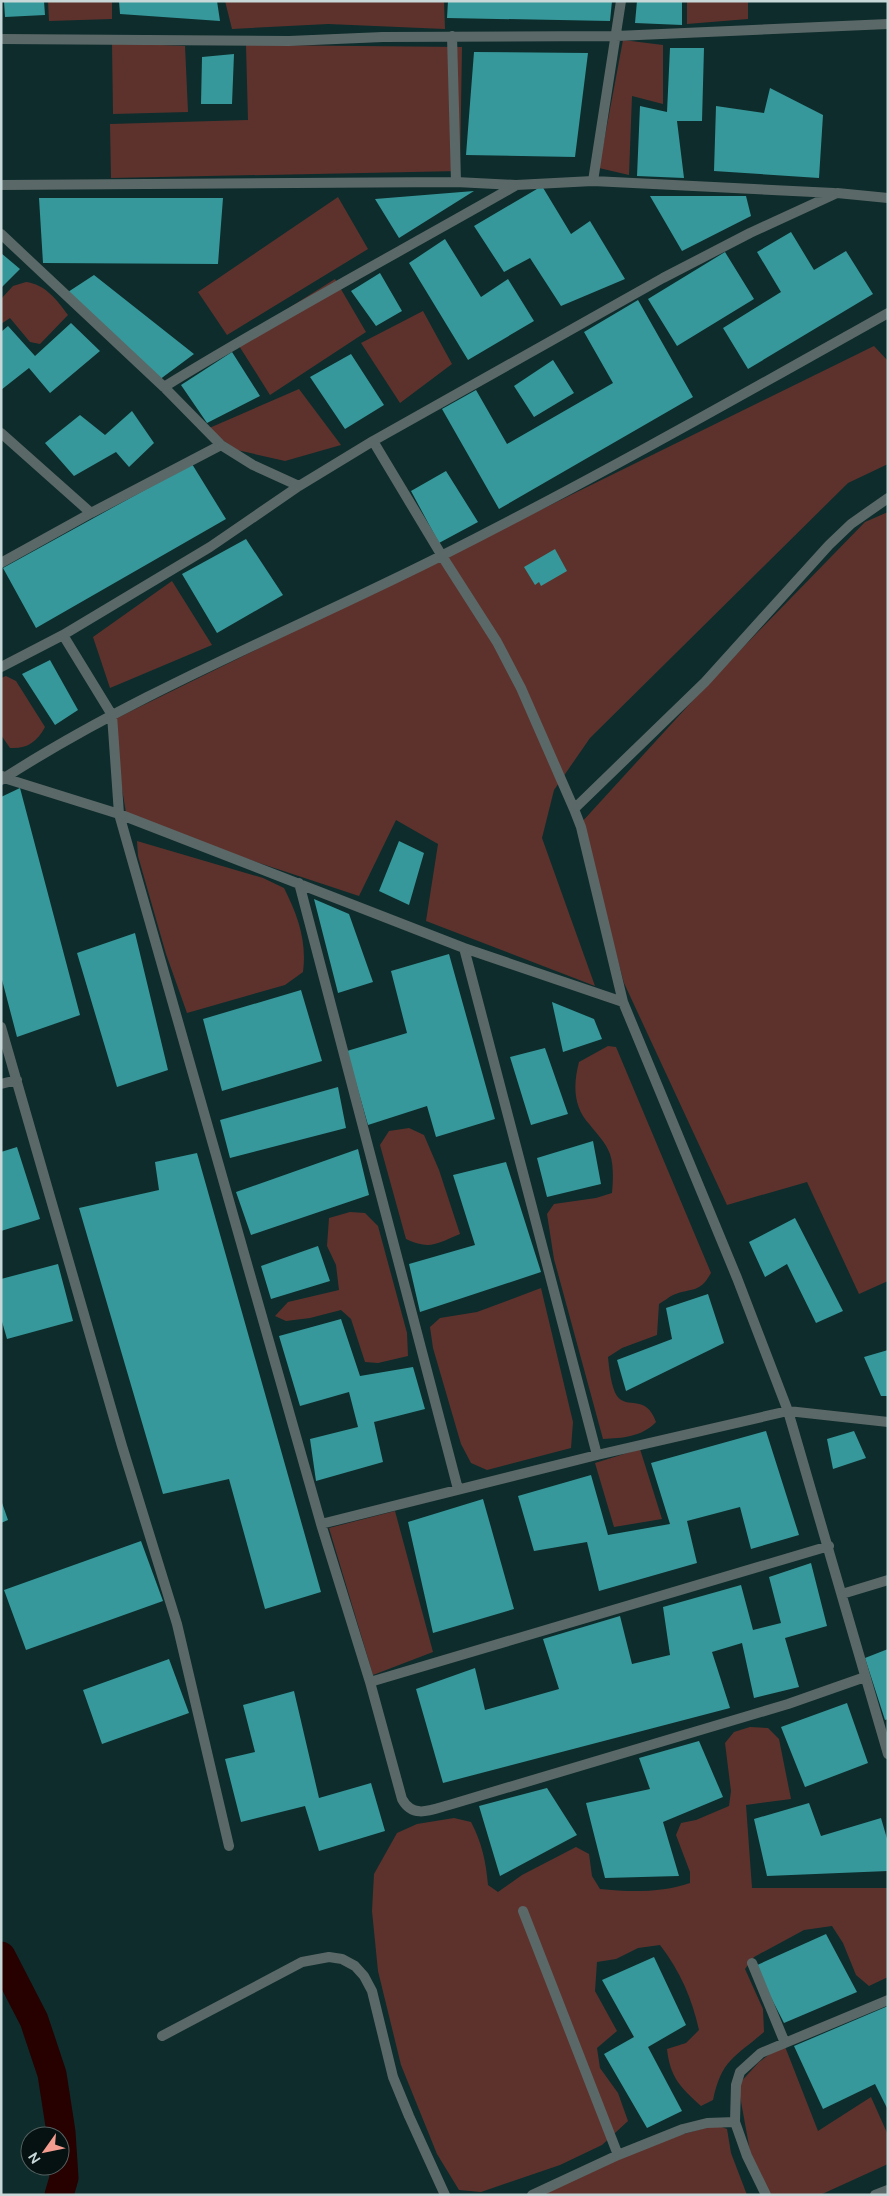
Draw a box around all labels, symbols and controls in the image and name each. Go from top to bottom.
north arrow [20,2126,70,2176]
text: N [25,2149,44,2167]

